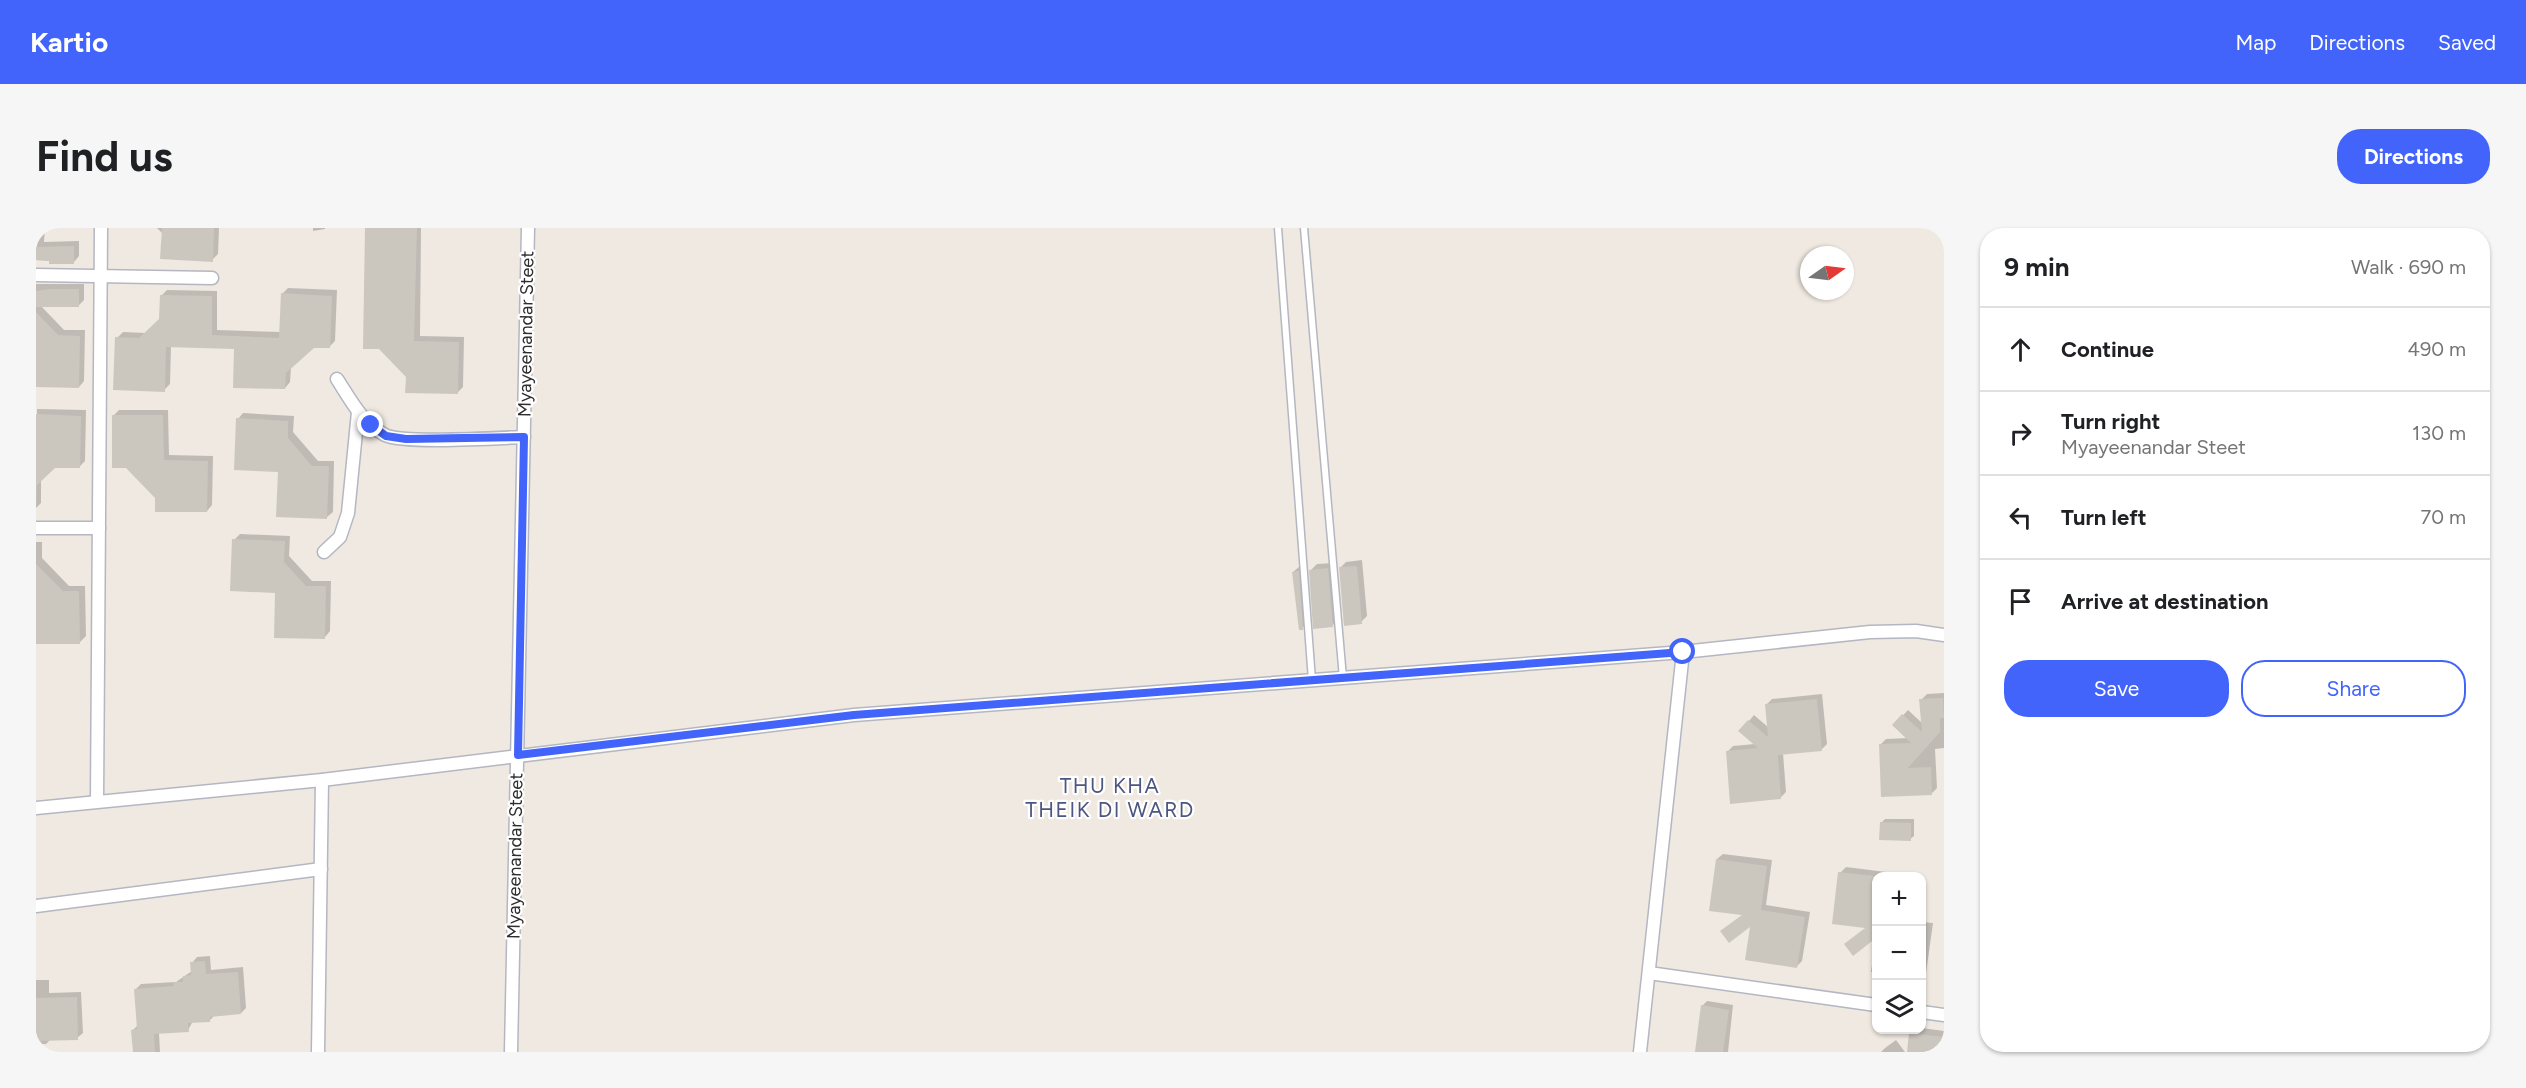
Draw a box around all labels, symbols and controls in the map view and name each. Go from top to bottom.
text: Kartio [30,25,108,59]
text: Map [2235,30,2276,55]
text: Directions [2309,30,2405,55]
text: Saved [2438,30,2496,55]
button: Directions [2337,129,2490,184]
text: Find us [36,131,173,182]
north arrow [1800,246,1854,300]
street label: Myayeenandar Steet [514,251,538,417]
text: 9 min [2004,251,2070,283]
text: Walk · 690 m [2351,255,2466,279]
icon: ahead [2004,333,2037,366]
text: Continue [2061,336,2154,363]
text: 490 m [2407,337,2466,361]
text: Turn right [2061,408,2160,435]
route end [357,411,383,437]
icon: right [2004,417,2037,450]
text: 130 m [2412,421,2466,445]
text: Myayeenandar Steet [2061,435,2246,459]
icon: left [2004,501,2037,534]
text: Turn left [2061,504,2147,531]
text: 70 m [2420,505,2466,529]
icon: arrive [2004,585,2037,618]
text: Arrive at destination [2061,588,2269,615]
route start [1669,638,1695,664]
button: Save [2004,660,2229,717]
button: Share [2241,660,2466,717]
street label: Myayeenandar Steet [503,773,527,939]
district label: THU KHA THEIK DI WARD [1025,773,1195,822]
map controls [1872,872,1926,1034]
button: + [1872,872,1926,926]
button: − [1872,926,1926,980]
button: layers [1872,980,1926,1034]

